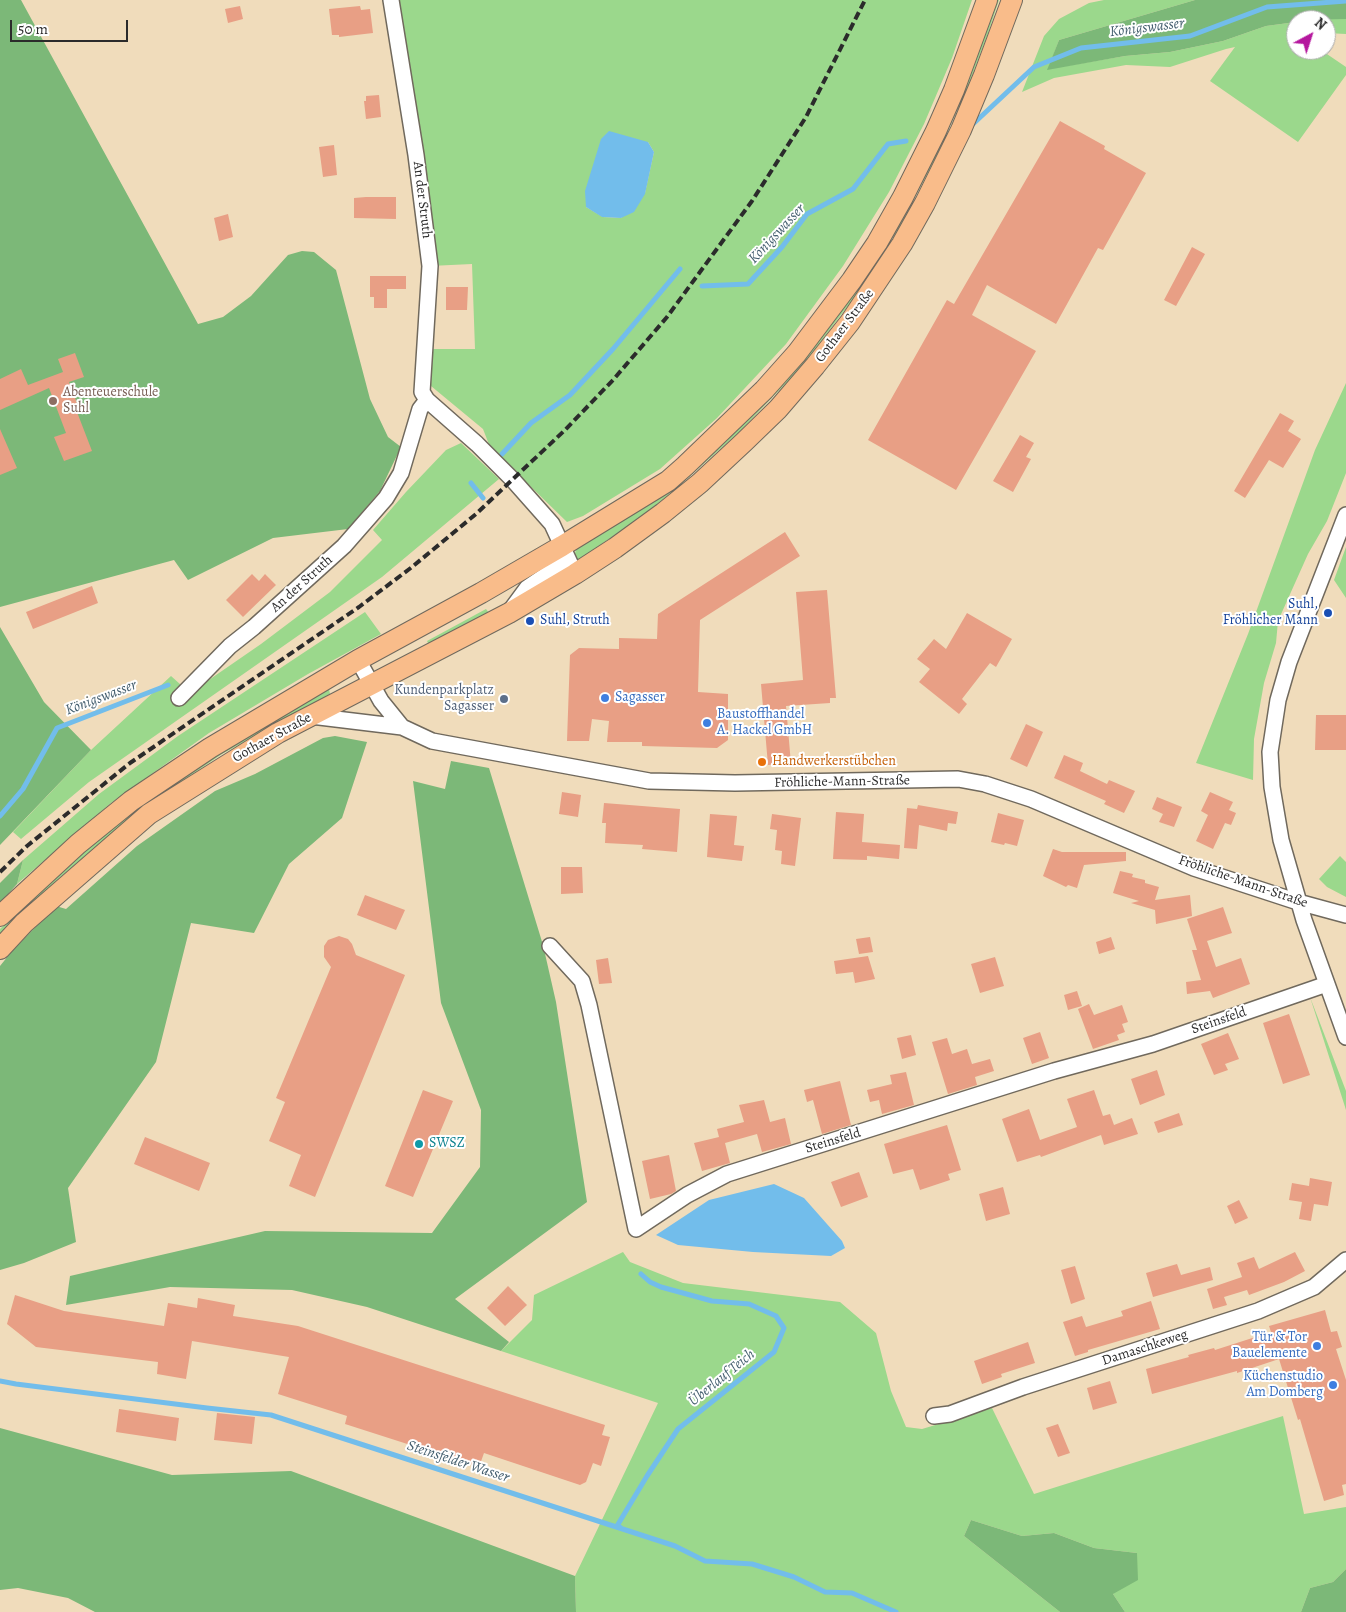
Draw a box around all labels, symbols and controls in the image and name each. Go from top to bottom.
scale bar [12,10,130,42]
north arrow [1286,10,1336,60]
text: N [1310,13,1330,34]
water label: Königswasser [1109,15,1185,41]
text: 50 m [18,19,48,39]
street label: An der Struth [409,161,435,239]
water label: Königswasser [745,200,809,268]
street label: Gothaer Straße [812,286,878,366]
place label: Abenteuerschule Suhl [63,385,158,418]
marker: Abenteuerschule Suhl [47,395,59,407]
street label: An der Struth [268,552,336,616]
place label: Suhl, Fröhlicher Mann [1223,597,1318,630]
marker: Suhl, Fröhlicher Mann [1322,607,1334,619]
place label: Suhl, Struth [540,613,610,629]
marker: Suhl, Struth [524,615,536,627]
water label: Königswasser [63,676,139,720]
place label: Kundenparkplatz Sagasser [394,683,494,716]
place label: Sagasser [615,690,665,706]
marker: Sagasser [599,692,611,704]
marker: Kundenparkplatz Sagasser [498,693,510,705]
place label: Baustoffhandel A. Hackel GmbH [717,707,812,740]
street label: Gothaer Straße [230,709,314,767]
marker: Baustoffhandel A. Hackel GmbH [701,717,713,729]
place label: Handwerkerstübchen [772,754,896,770]
marker: Handwerkerstübchen [756,756,768,768]
street label: Fröhliche-Mann-Straße [774,772,910,792]
street label: Fröhliche-Mann-Straße [1176,852,1310,912]
street label: Steinsfeld [1189,1004,1249,1038]
street label: Steinsfeld [803,1125,863,1157]
place label: SWSZ [429,1136,465,1152]
marker: SWSZ [413,1138,425,1150]
street label: Damaschkeweg [1100,1326,1190,1370]
place label: Tür & Tor Bauelemente [1232,1330,1307,1362]
marker: Tür & Tor Bauelemente [1311,1340,1323,1352]
water label: Überlauf Teich [685,1346,759,1410]
place label: Küchenstudio Am Domberg [1243,1369,1323,1401]
marker: Küchenstudio Am Domberg [1327,1379,1339,1391]
water label: Steinsfelder Wasser [405,1437,511,1487]

